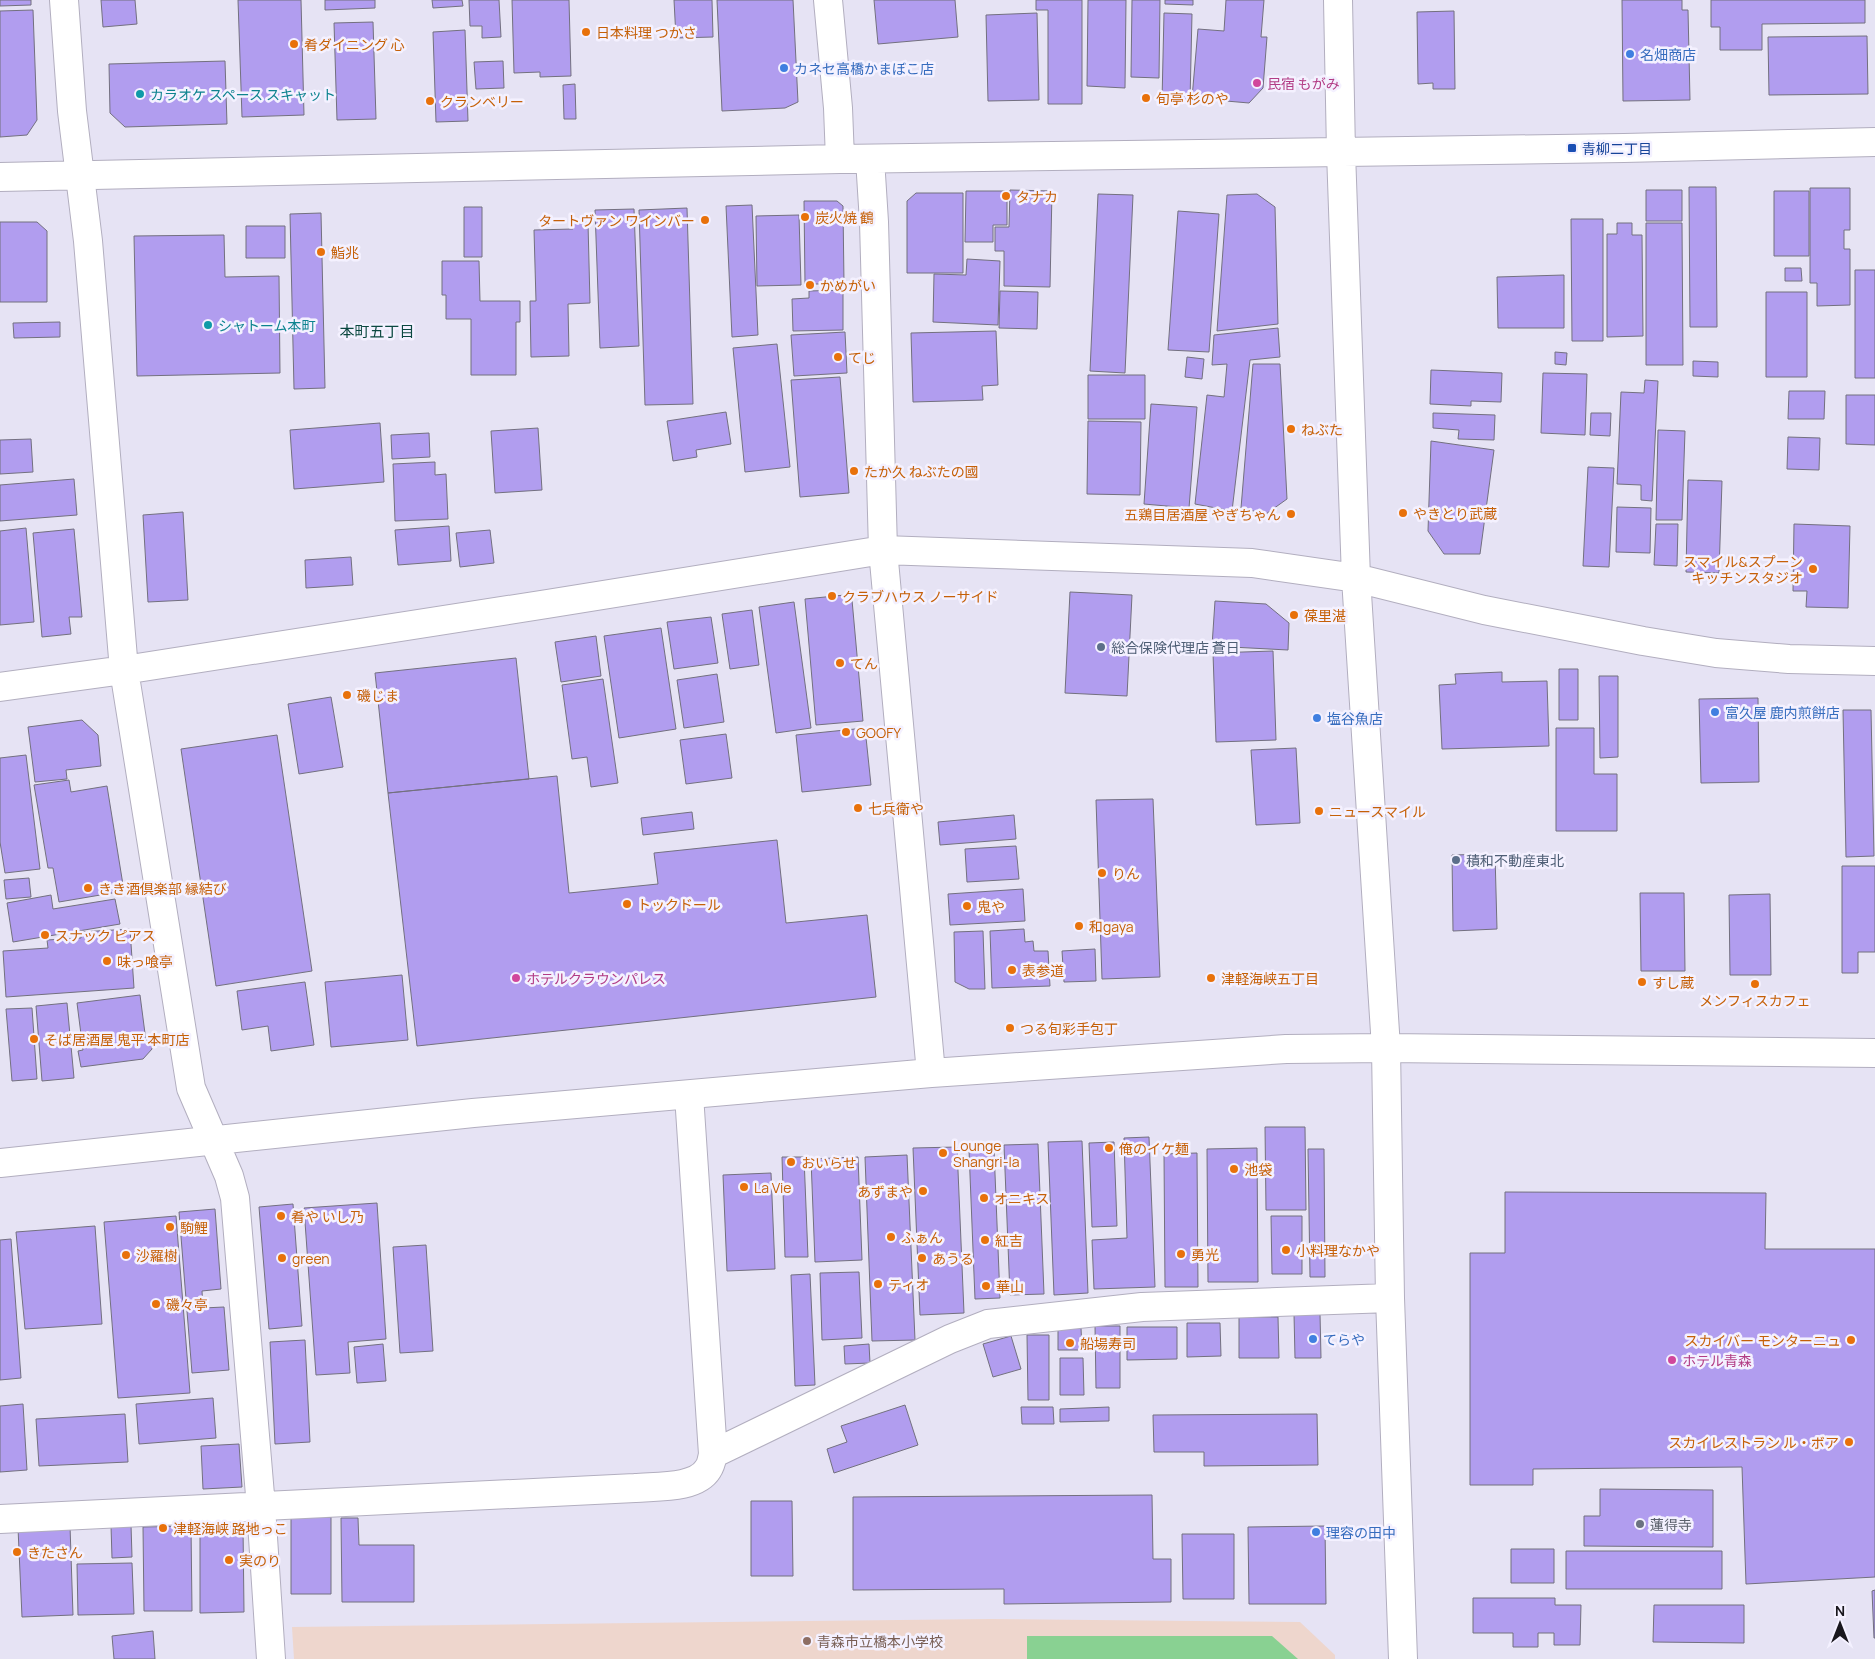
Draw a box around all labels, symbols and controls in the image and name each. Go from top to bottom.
place label: 日本料理 つかさ [596,23,697,42]
marker: 日本料理 つかさ [580,26,592,38]
place label: 肴ダイニング 心 [304,35,405,54]
marker: 肴ダイニング 心 [288,38,300,50]
place label: 名畑商店 [1640,45,1696,64]
marker: 名畑商店 [1624,48,1636,60]
place label: カネセ高橋かまぼこ店 [794,59,934,78]
marker: カネセ高橋かまぼこ店 [778,62,790,74]
place label: 民宿 もがみ [1267,74,1340,93]
marker: 民宿 もがみ [1251,77,1263,89]
place label: カラオケ スペース スキャット [150,85,336,104]
marker: カラオケ スペース スキャット [134,88,146,100]
place label: 旬亭 杉のや [1156,89,1229,108]
place label: クランベリー [440,92,524,111]
marker: 旬亭 杉のや [1140,92,1152,104]
marker: クランベリー [424,95,436,107]
place label: 青柳二丁目 [1582,139,1652,158]
marker: 青柳二丁目 [1566,142,1578,154]
place label: タナカ [1016,187,1058,206]
marker: タナカ [1000,190,1012,202]
place label: 炭火焼 鶴 [815,208,874,227]
place label: タートヴァン ワインバー [538,211,695,230]
marker: 炭火焼 鶴 [799,211,811,223]
marker: タートヴァン ワインバー [699,214,711,226]
place label: 鮨兆 [331,243,359,262]
marker: 鮨兆 [315,246,327,258]
place label: かめがい [820,276,876,295]
marker: かめがい [804,279,816,291]
place label: シャトーム本町 [218,316,316,335]
marker: シャトーム本町 [202,319,214,331]
district label: 本町五丁目 [339,321,415,342]
place label: てじ [848,348,876,367]
marker: てじ [832,351,844,363]
place label: ねぶた [1301,420,1343,439]
marker: ねぶた [1285,423,1297,435]
place label: たか久 ねぶたの國 [864,462,979,481]
marker: たか久 ねぶたの國 [848,465,860,477]
place label: やきとり武蔵 [1413,504,1497,523]
place label: 五鶏目居酒屋 やぎちゃん [1124,505,1281,524]
marker: やきとり武蔵 [1397,507,1409,519]
marker: 五鶏目居酒屋 やぎちゃん [1285,508,1297,520]
place label: スマイル&スプーン キッチンスタジオ [1683,552,1803,587]
marker: スマイル&スプーン キッチンスタジオ [1807,563,1819,575]
place label: クラブハウス ノーサイド [842,587,999,606]
marker: クラブハウス ノーサイド [826,590,838,602]
place label: 葆里湛 [1304,606,1346,625]
marker: 葆里湛 [1288,609,1300,621]
place label: 総合保険代理店 蒼日 [1111,638,1240,657]
marker: 総合保険代理店 蒼日 [1095,641,1107,653]
place label: てん [850,654,878,673]
marker: てん [834,657,846,669]
place label: 磯じま [357,686,399,705]
marker: 磯じま [341,689,353,701]
place label: 富久屋 鹿内煎餅店 [1725,703,1840,722]
marker: 富久屋 鹿内煎餅店 [1709,706,1721,718]
place label: 塩谷魚店 [1327,709,1383,728]
marker: 塩谷魚店 [1311,712,1323,724]
place label: GOOFY [856,723,901,742]
marker: GOOFY [840,726,852,738]
place label: 七兵衛や [868,799,924,818]
marker: 七兵衛や [852,802,864,814]
place label: ニュースマイル [1329,802,1426,821]
marker: ニュースマイル [1313,805,1325,817]
place label: 積和不動産東北 [1466,851,1564,870]
marker: 積和不動産東北 [1450,854,1462,866]
place label: りん [1112,864,1140,883]
marker: りん [1096,867,1108,879]
place label: きき酒倶楽部 縁結び [98,879,227,898]
marker: きき酒倶楽部 縁結び [82,882,94,894]
place label: トックドール [637,895,721,914]
place label: 鬼や [977,897,1005,916]
marker: トックドール [621,898,633,910]
marker: 鬼や [961,900,973,912]
place label: 和gaya [1089,917,1134,936]
marker: 和gaya [1073,920,1085,932]
place label: スナック ピアス [55,926,156,945]
marker: スナック ピアス [39,929,51,941]
place label: 味っ喰亭 [117,952,173,971]
marker: 味っ喰亭 [101,955,113,967]
place label: 表参道 [1022,961,1064,980]
marker: 表参道 [1006,964,1018,976]
place label: ホテルクラウンパレス [526,969,666,988]
place label: 津軽海峡五丁目 [1221,969,1319,988]
marker: ホテルクラウンパレス [510,972,522,984]
marker: 津軽海峡五丁目 [1205,972,1217,984]
place label: すし蔵 [1652,973,1694,992]
marker: すし蔵 [1636,976,1648,988]
marker: メンフィスカフェ [1749,978,1761,990]
place label: メンフィスカフェ [1699,991,1811,1010]
place label: つる旬彩手包丁 [1020,1019,1118,1038]
marker: つる旬彩手包丁 [1004,1022,1016,1034]
place label: そば居酒屋 鬼平 本町店 [44,1030,190,1049]
marker: そば居酒屋 鬼平 本町店 [28,1033,40,1045]
place label: Lounge Shangri-la [953,1136,1020,1171]
place label: 俺のイケ麺 [1119,1139,1189,1158]
marker: 俺のイケ麺 [1103,1142,1115,1154]
marker: Lounge Shangri-la [937,1147,949,1159]
place label: おいらせ [801,1153,857,1172]
marker: おいらせ [785,1156,797,1168]
place label: 池袋 [1244,1160,1272,1179]
marker: 池袋 [1228,1163,1240,1175]
place label: La Vie [754,1178,791,1197]
marker: La Vie [738,1181,750,1193]
place label: あずまや [857,1182,913,1201]
marker: あずまや [917,1185,929,1197]
place label: オニキス [994,1189,1050,1208]
marker: オニキス [978,1192,990,1204]
place label: 肴や いし乃 [291,1207,364,1226]
marker: 肴や いし乃 [275,1210,287,1222]
place label: 駒鯉 [180,1218,208,1237]
marker: 駒鯉 [164,1221,176,1233]
place label: ふぁん [901,1228,943,1247]
marker: ふぁん [885,1231,897,1243]
place label: 紅吉 [995,1231,1023,1250]
marker: 紅吉 [979,1234,991,1246]
place label: 小料理なかや [1296,1241,1380,1260]
marker: 小料理なかや [1280,1244,1292,1256]
place label: 勇光 [1191,1245,1219,1264]
place label: 沙羅樹 [136,1246,178,1265]
marker: 勇光 [1175,1248,1187,1260]
marker: 沙羅樹 [120,1249,132,1261]
place label: green [292,1249,330,1268]
place label: あうる [932,1249,974,1268]
marker: green [276,1252,288,1264]
marker: あうる [916,1252,928,1264]
place label: ティオ [888,1275,929,1294]
place label: 華山 [996,1277,1024,1296]
marker: ティオ [872,1278,884,1290]
marker: 華山 [980,1280,992,1292]
place label: 磯々亭 [166,1295,208,1314]
marker: 磯々亭 [150,1298,162,1310]
place label: てらや [1323,1330,1365,1349]
place label: スカイバー モンターニュ [1684,1331,1841,1350]
marker: てらや [1307,1333,1319,1345]
place label: 船場寿司 [1080,1334,1136,1353]
marker: スカイバー モンターニュ [1845,1334,1857,1346]
marker: 船場寿司 [1064,1337,1076,1349]
place label: ホテル青森 [1682,1351,1752,1370]
marker: ホテル青森 [1666,1354,1678,1366]
place label: スカイレストラン ル・ボア [1668,1433,1839,1452]
marker: スカイレストラン ル・ボア [1843,1436,1855,1448]
place label: 蓮得寺 [1650,1515,1692,1534]
marker: 蓮得寺 [1634,1518,1646,1530]
place label: 津軽海峡 路地っこ [173,1519,288,1538]
marker: 津軽海峡 路地っこ [157,1522,169,1534]
place label: 理容の田中 [1326,1523,1396,1542]
marker: 理容の田中 [1310,1526,1322,1538]
place label: きたさん [27,1543,83,1562]
marker: きたさん [11,1546,23,1558]
place label: 実のり [239,1551,281,1570]
marker: 実のり [223,1554,235,1566]
north arrow [1815,1599,1865,1649]
text: N [1835,1601,1845,1620]
place label: 青森市立橋本小学校 [817,1632,943,1651]
marker: 青森市立橋本小学校 [801,1635,813,1647]

